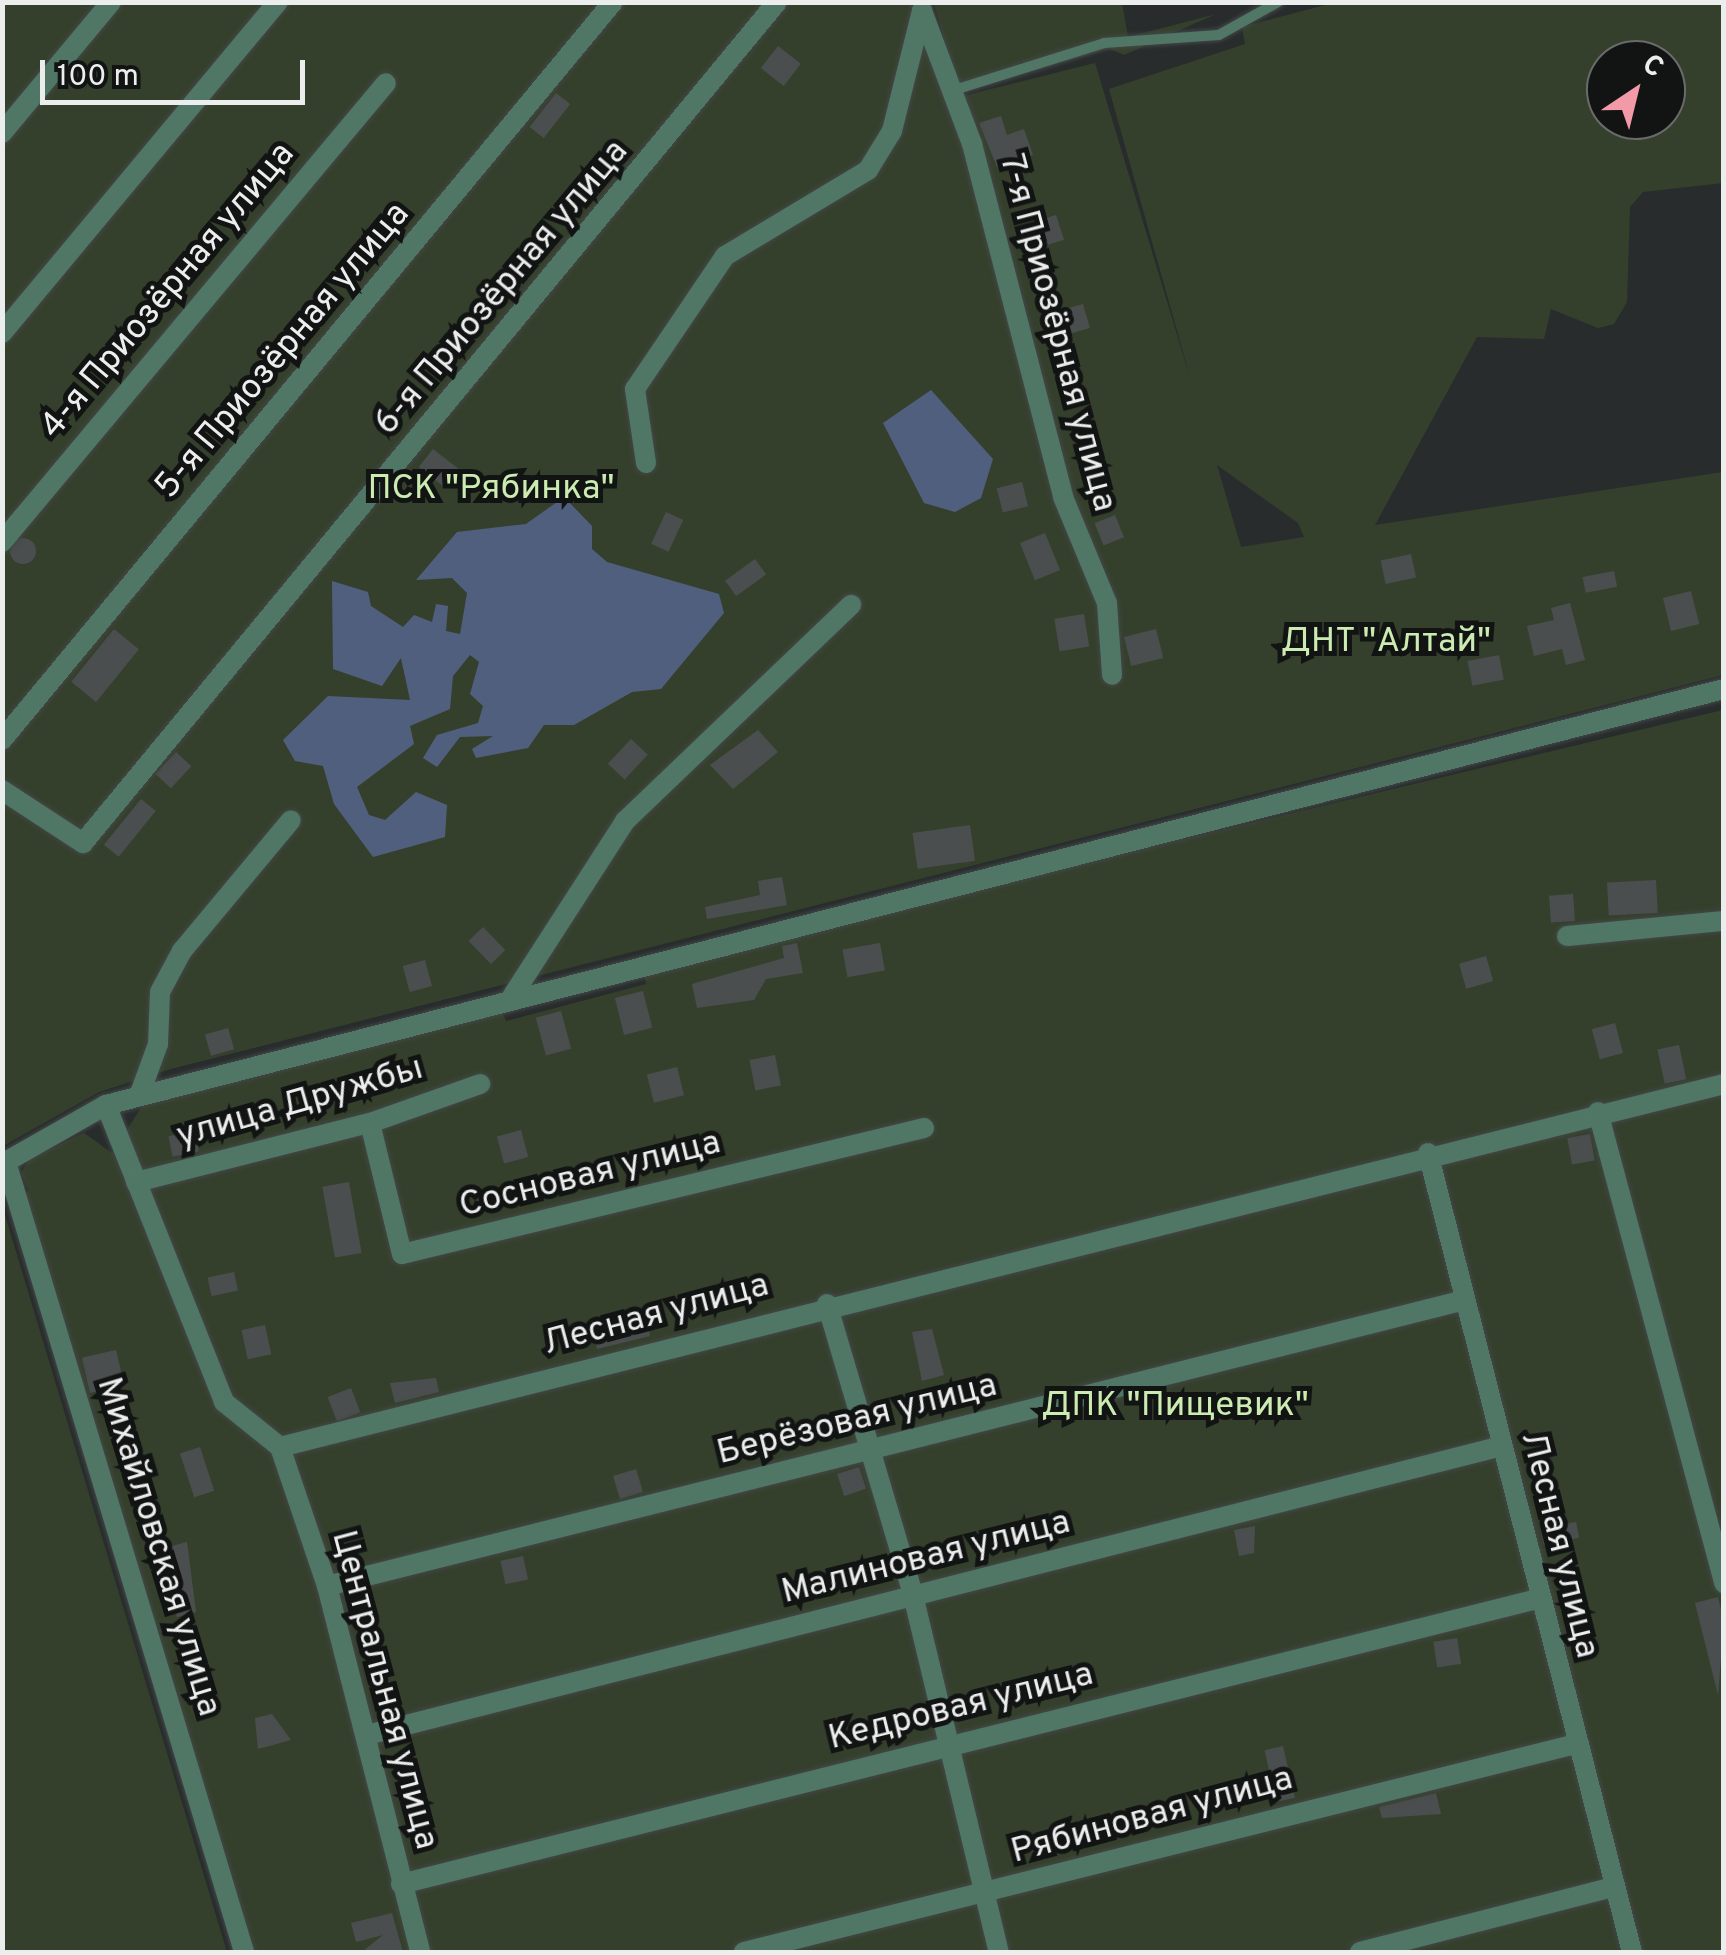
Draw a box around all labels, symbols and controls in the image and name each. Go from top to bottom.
scale bar [45,40,310,102]
north arrow [1586,40,1686,140]
text: С [1634,47,1670,87]
text: 100 m [57,59,139,96]
street label: 6-я Приозёрная улица [366,132,638,444]
street label: 4-я Приозёрная улица [32,135,304,447]
street label: 7-я Приозёрная улица [989,150,1125,516]
street label: 5-я Приозёрная улица [147,195,419,507]
park label: ПСК "Рябинка" [367,468,615,510]
park label: ДНТ "Алтай" [1280,621,1492,663]
street label: улица Дружбы [172,1048,428,1158]
street label: Сосновая улица [455,1122,725,1228]
street label: Лесная улица [539,1265,773,1365]
street label: Берёзовая улица [713,1365,1001,1475]
street label: Михайловская улица [86,1373,230,1721]
park label: ДПК "Пищевик" [1041,1385,1309,1427]
street label: Лесная улица [1511,1427,1607,1663]
street label: Малиновая улица [777,1502,1075,1614]
street label: Центральная улица [321,1526,447,1854]
street label: Кедровая улица [824,1654,1098,1760]
street label: Рябиновая улица [1007,1758,1297,1874]

